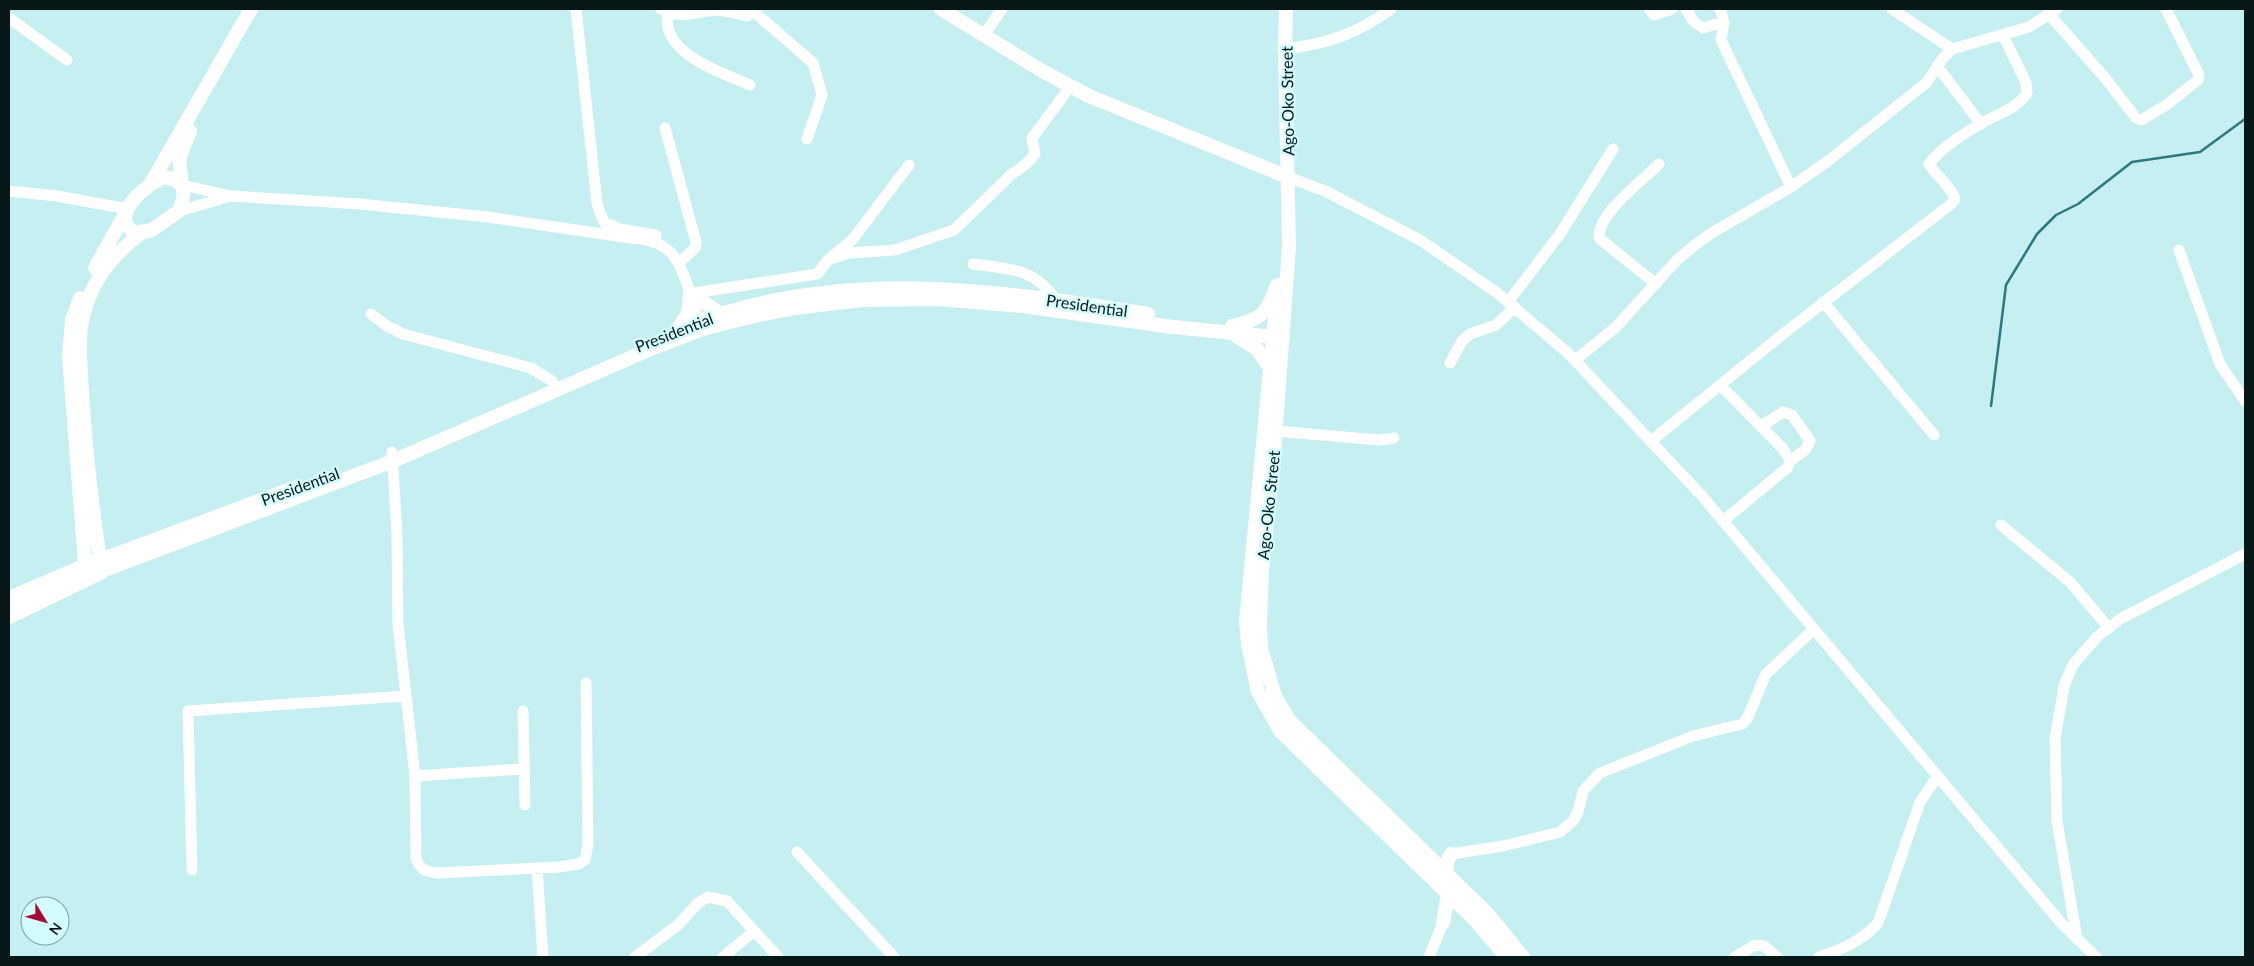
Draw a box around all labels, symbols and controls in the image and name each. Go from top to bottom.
street label: Ago-Oko Street [1277,46,1297,156]
street label: Presidential [1045,290,1129,320]
street label: Presidential [632,308,716,356]
street label: Ago-Oko Street [1253,449,1283,561]
street label: Presidential [258,463,342,509]
north arrow [20,896,70,946]
text: N [46,920,66,939]

